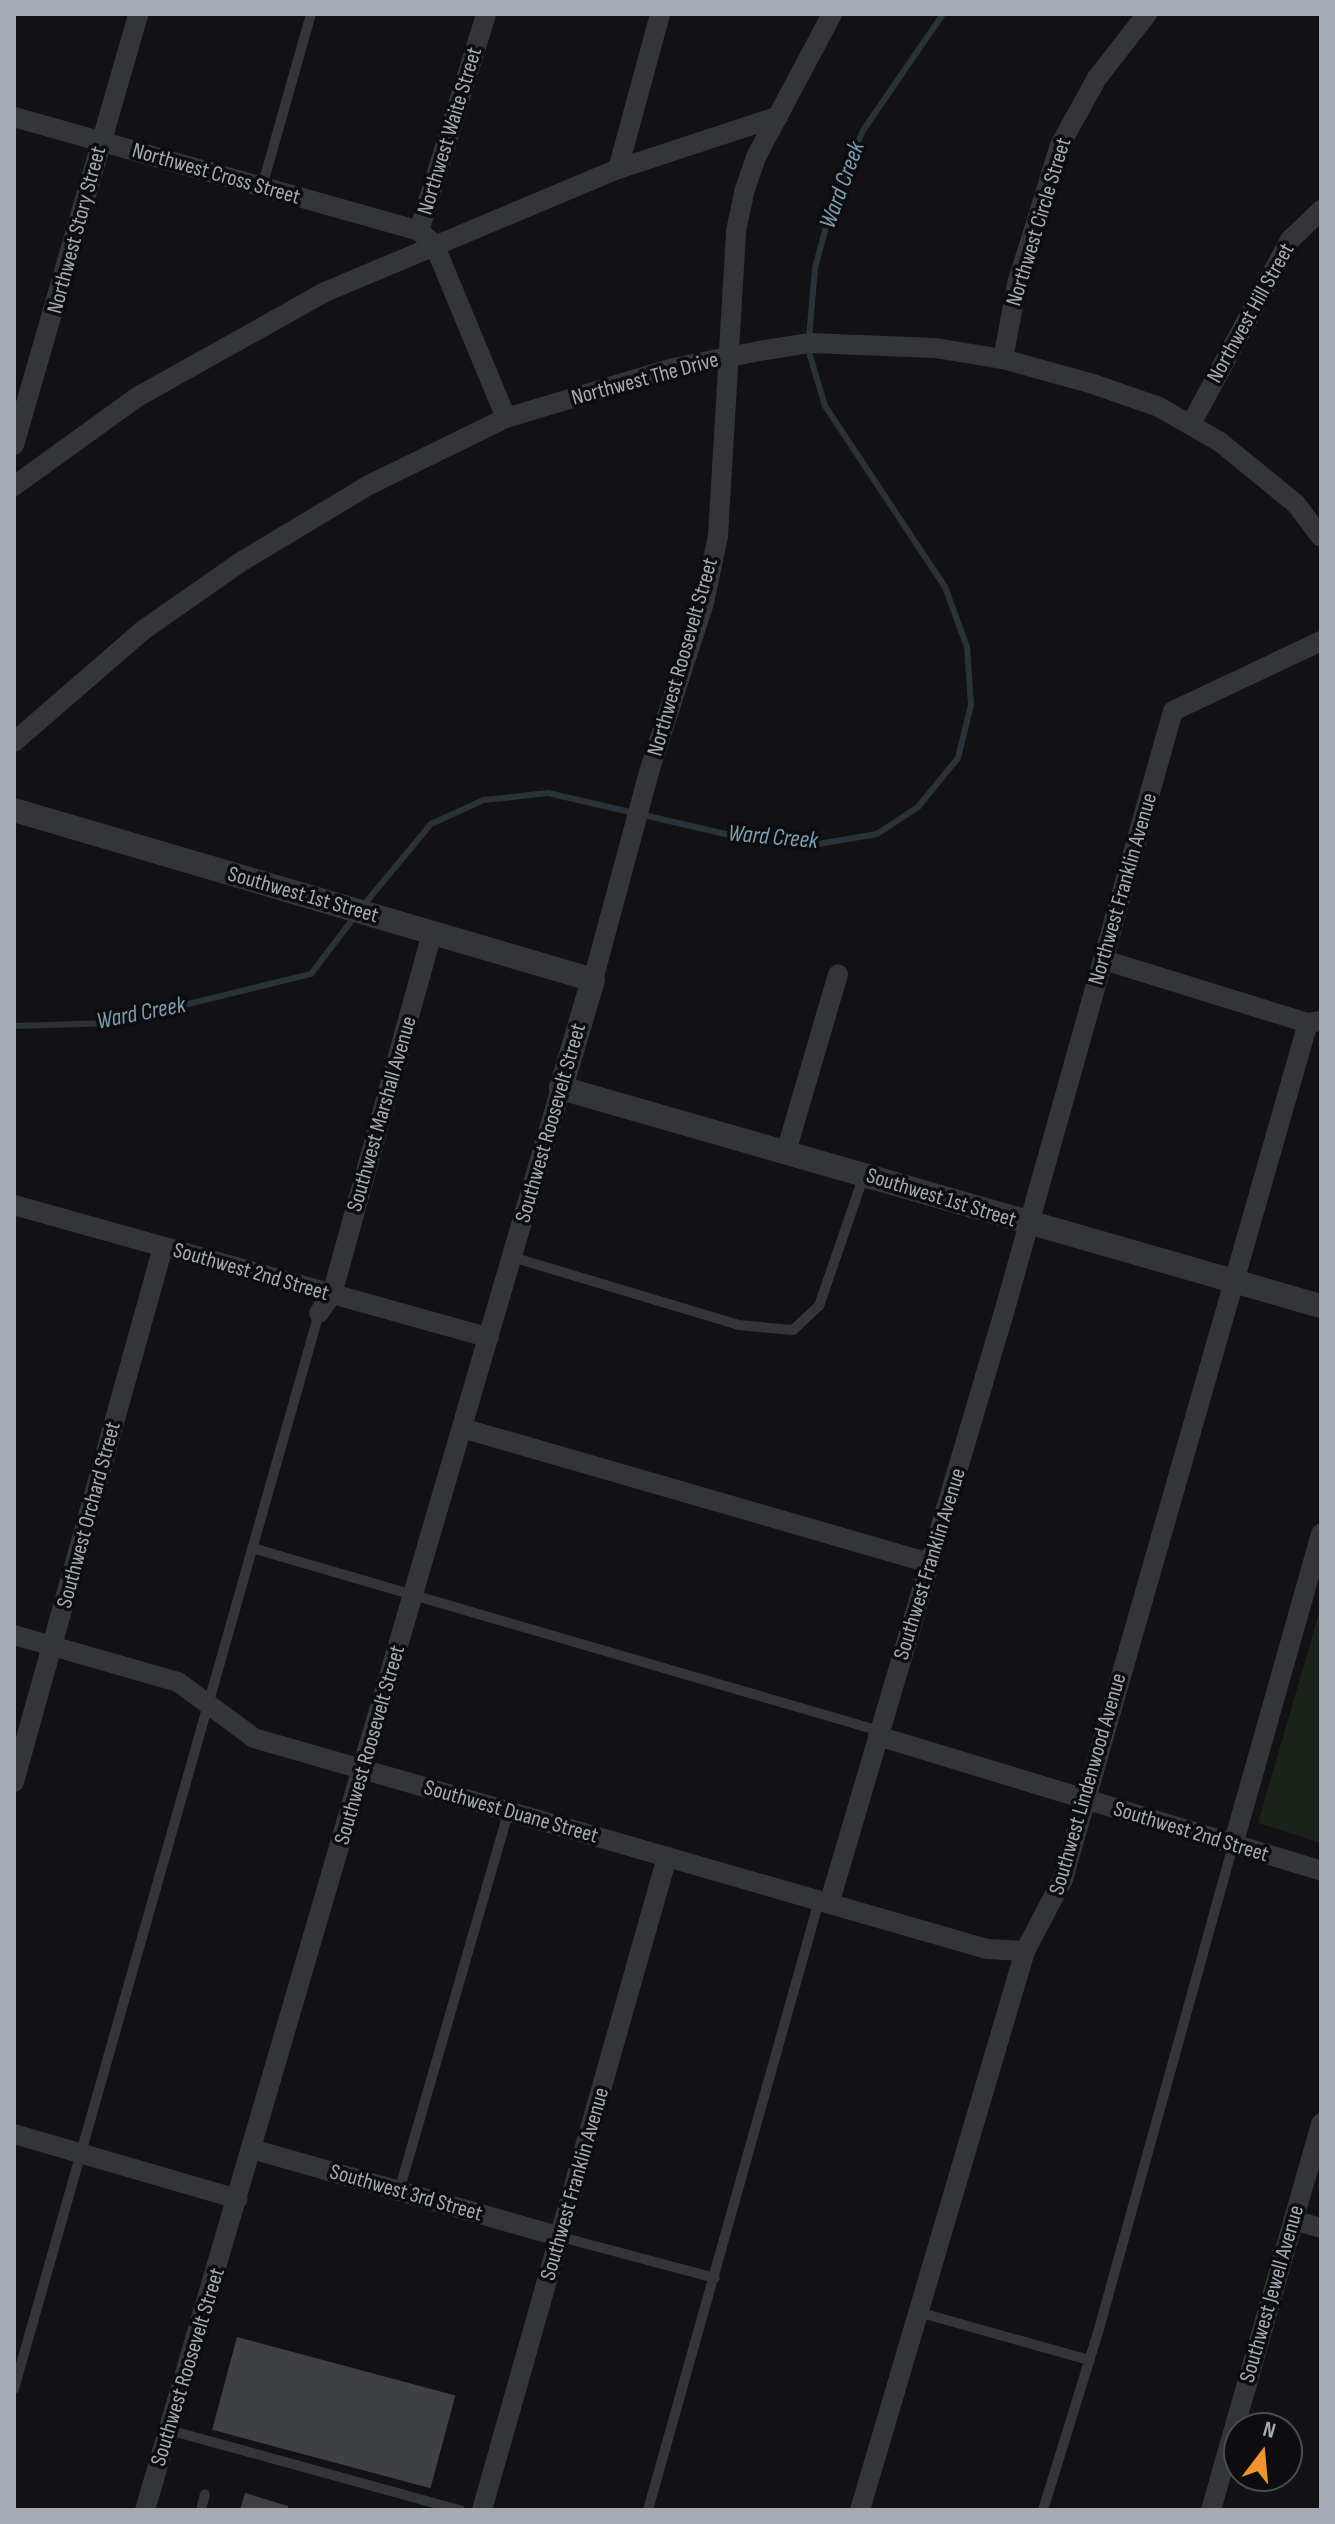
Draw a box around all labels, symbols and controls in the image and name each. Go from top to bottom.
street label: Northwest Waite Street [412,44,488,218]
street label: Northwest Circle Street [1001,135,1077,309]
street label: Northwest Cross Street [129,137,303,211]
water label: Ward Creek [813,138,871,232]
street label: Northwest Story Street [42,143,112,317]
street label: Northwest Hill Street [1202,239,1300,387]
street label: Northwest The Drive [569,347,721,411]
street label: Northwest Roosevelt Street [642,555,724,759]
street label: Northwest Franklin Avenue [1083,790,1163,988]
water label: Ward Creek [727,819,819,855]
street label: Southwest 1st Street [225,861,381,929]
water label: Ward Creek [94,990,188,1036]
street label: Southwest Marshall Avenue [341,1013,423,1215]
street label: Southwest Roosevelt Street [510,1020,592,1226]
street label: Southwest 1st Street [863,1163,1019,1233]
street label: Southwest 2nd Street [170,1237,332,1307]
street label: Southwest Orchard Street [51,1419,127,1611]
street label: Southwest Franklin Avenue [888,1465,972,1663]
street label: Southwest Roosevelt Street [329,1642,411,1848]
street label: Southwest Lindenwood Avenue [1044,1670,1132,1898]
street label: Southwest Duane Street [421,1775,601,1849]
street label: Southwest 2nd Street [1110,1796,1272,1868]
street label: Southwest Franklin Avenue [535,2085,615,2283]
street label: Southwest 3rd Street [327,2159,485,2227]
street label: Southwest Jewell Avenue [1234,2202,1310,2386]
street label: Southwest Roosevelt Street [145,2265,231,2469]
north arrow [1223,2412,1303,2492]
text: N [1260,2416,1279,2445]

